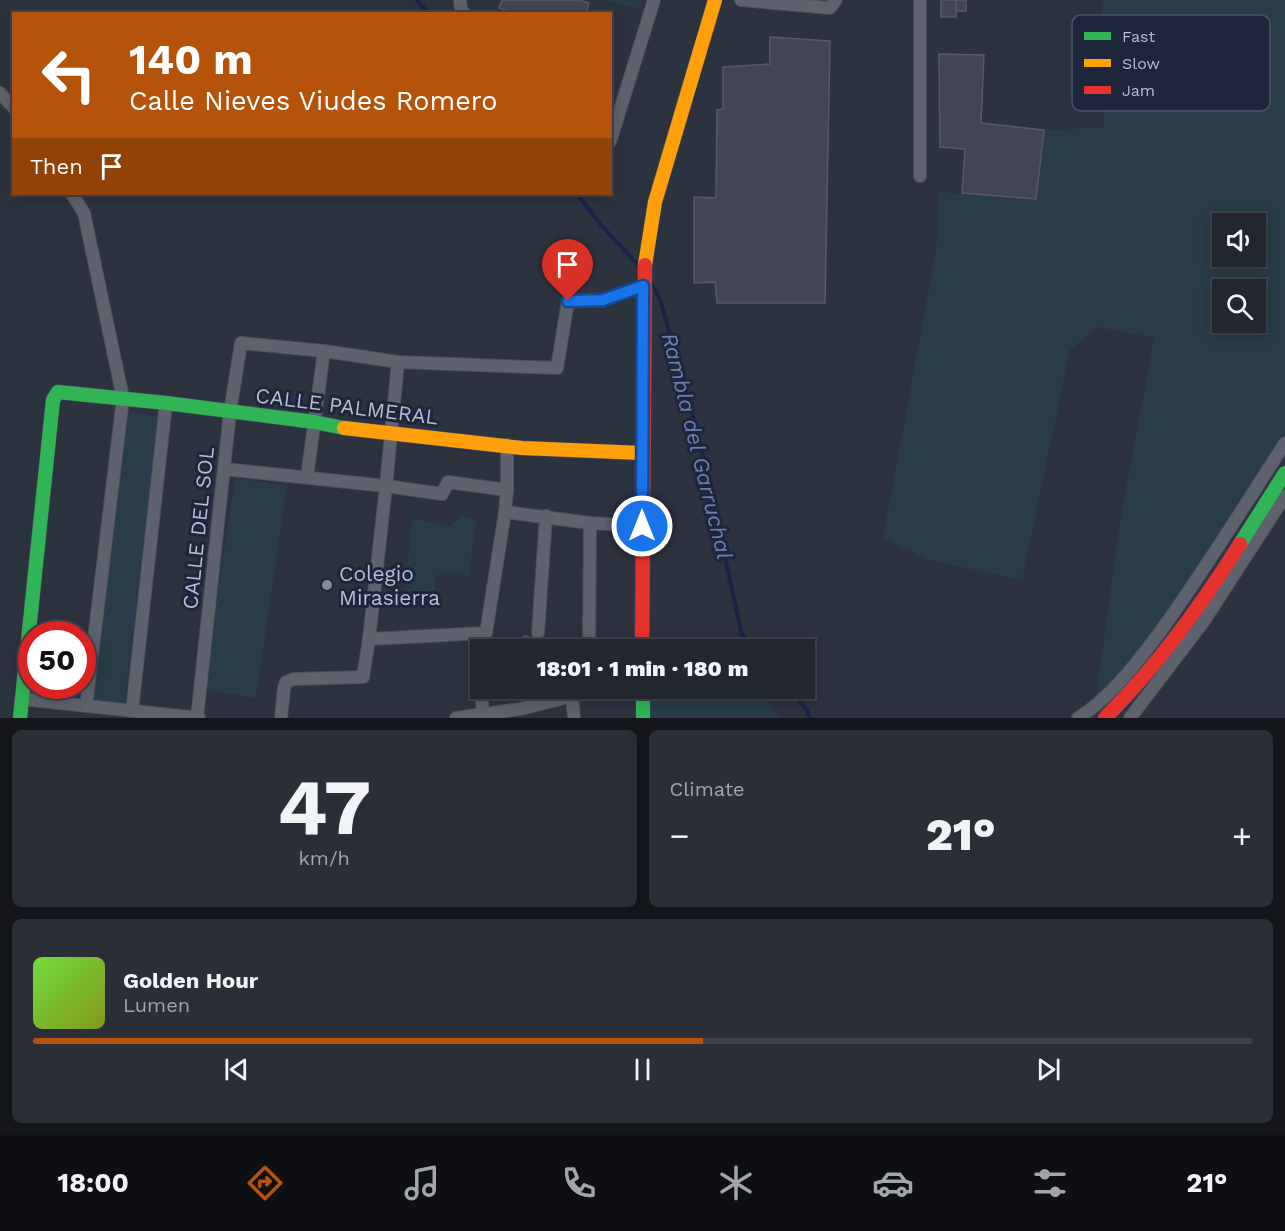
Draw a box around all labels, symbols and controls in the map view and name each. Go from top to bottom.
legend [1072,15,1270,111]
text: Fast [1122,27,1155,46]
text: 140 m [129,35,253,84]
icon: left [30,36,108,114]
text: Slow [1122,54,1160,73]
text: Jam [1122,81,1155,100]
text: Calle Nieves Viudes Romero [129,85,498,117]
icon: arrive [95,150,128,183]
text: Then [30,154,83,179]
map controls [1212,213,1266,333]
button: sound [1212,213,1266,267]
pin [542,239,593,301]
icon: arrive [551,248,584,281]
button: search [1212,279,1266,333]
water label: Rambla del Garruchal [657,330,737,562]
street label: CALLE PALMERAL [254,382,440,430]
street label: CALLE DEL SOL [177,445,219,611]
position arrow [610,494,674,558]
place label: Colegio Mirasierra [339,561,440,610]
marker: Colegio Mirasierra [320,578,334,592]
speed limit sign: 50 [18,621,96,699]
text: 18:01 · 1 min · 180 m [537,656,748,681]
text: 47 [277,761,371,853]
text: Climate [670,777,745,801]
text: 21° [926,808,996,861]
text: − [670,816,689,855]
text: + [1232,816,1252,855]
text: km/h [298,846,350,870]
text: Golden Hour [123,968,258,993]
text: Lumen [123,993,190,1017]
icon: previous [220,1053,253,1086]
icon: pause [626,1053,659,1086]
icon: next [1032,1053,1065,1086]
icon: directions [244,1162,286,1204]
icon: music [401,1162,443,1204]
icon: phone [558,1162,600,1204]
icon: climate [715,1162,757,1204]
icon: car [872,1162,914,1204]
icon: filters [1029,1162,1071,1204]
text: 18:00 [58,1167,129,1199]
text: 21° [1186,1167,1227,1199]

